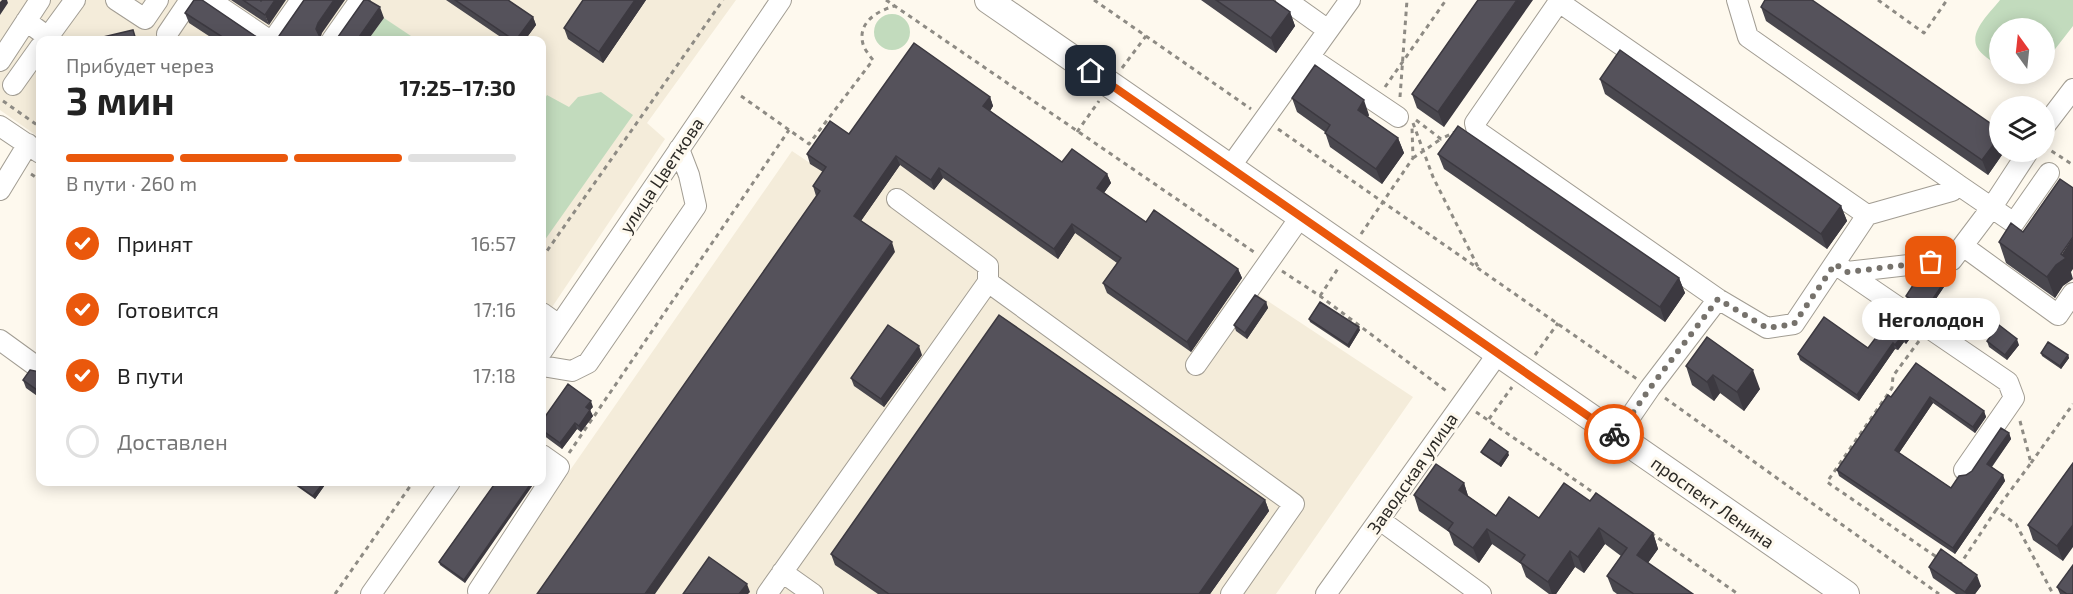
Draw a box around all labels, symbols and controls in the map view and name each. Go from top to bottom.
north arrow [1989,18,2055,84]
map controls [1989,18,2055,162]
pin [1065,45,1116,96]
text: Прибудет через [66,53,214,77]
icon: home [1074,54,1107,87]
text: 17:25–17:30 [400,74,516,100]
text: 3 мин [66,76,175,123]
button: layers [1989,96,2055,162]
street label: улица Цветкова [614,113,708,237]
text: В пути · 260 m [66,171,197,195]
icon: check [66,227,99,260]
text: Принят [117,230,193,256]
text: 16:57 [471,231,516,255]
pin [1905,236,1956,287]
icon: bag [1914,245,1947,278]
icon: check [66,293,99,326]
text: Готовится [117,296,219,322]
text: 17:16 [474,297,516,321]
callout: Неголодон [1862,298,2000,340]
text: Неголодон [1878,307,1984,331]
icon: check [66,359,99,392]
text: В пути [117,362,184,388]
text: 17:18 [473,363,516,387]
courier [1584,404,1644,464]
street label: Заводская улица [1362,408,1462,538]
icon: bike [1598,418,1631,451]
text: Доставлен [117,428,228,454]
street label: проспект Ленина [1647,451,1779,553]

